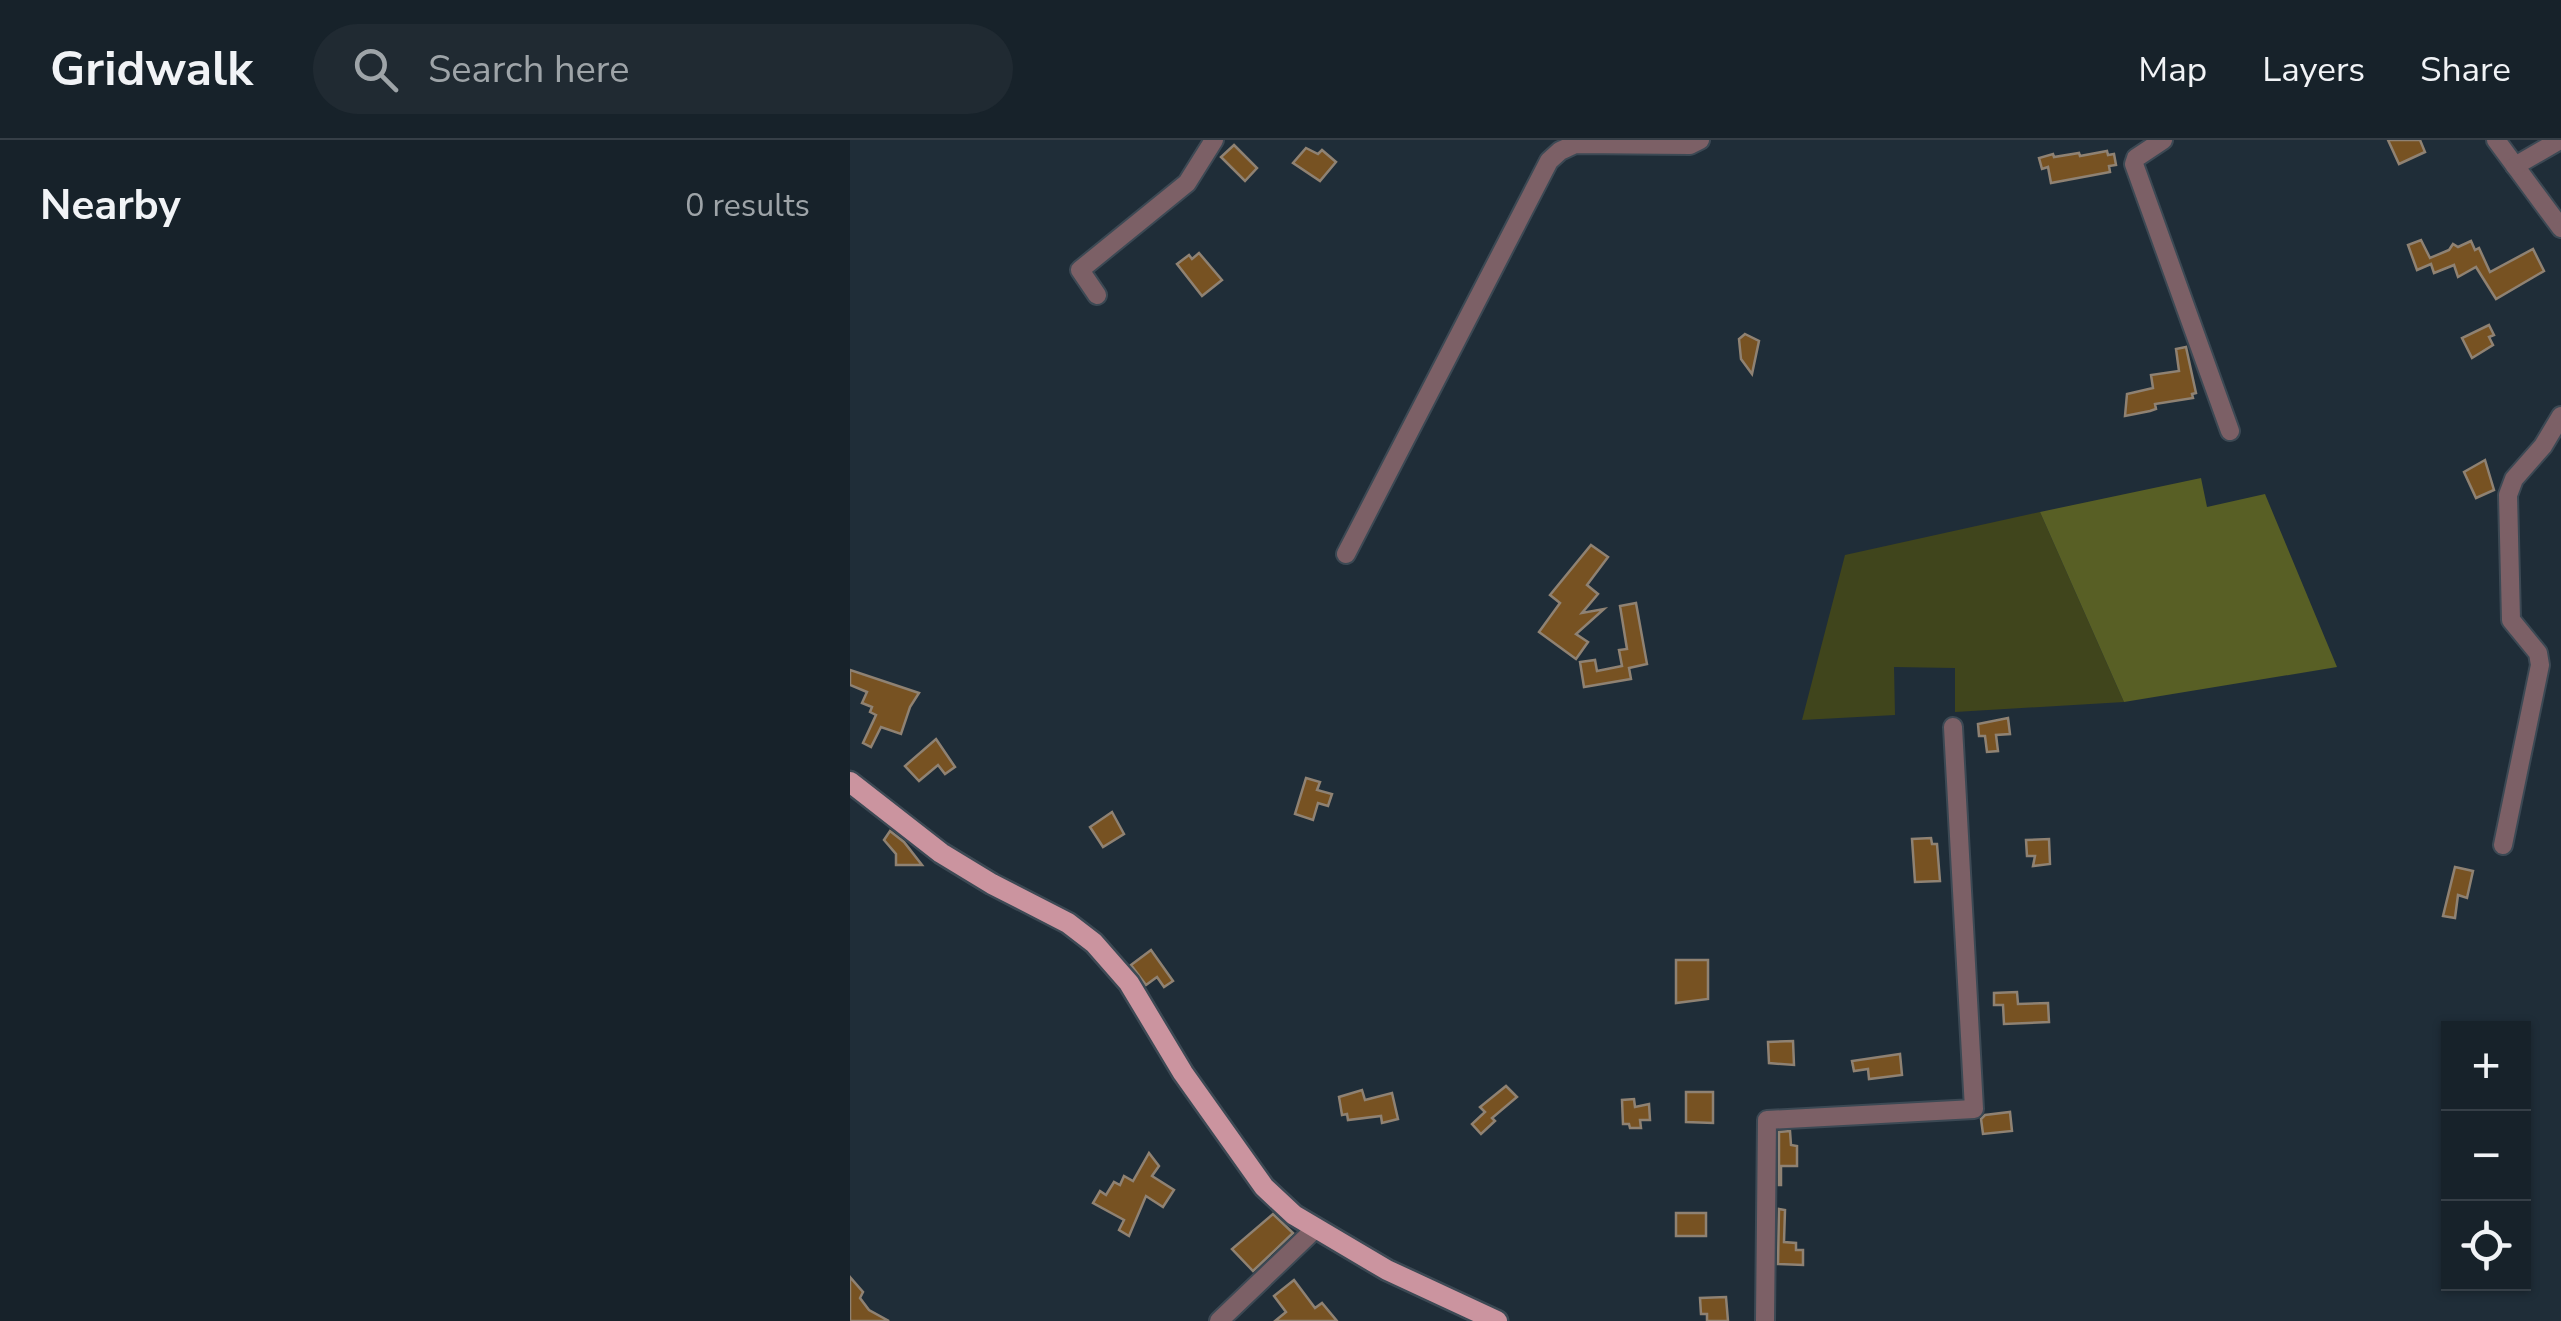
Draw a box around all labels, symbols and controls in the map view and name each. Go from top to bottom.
search box [313,24,1013,114]
text: Gridwalk [50,36,253,102]
icon: search [348,42,403,97]
text: Search here [428,44,629,95]
text: Map [2138,46,2207,93]
text: Layers [2262,46,2365,93]
text: Share [2420,46,2511,93]
text: Nearby [40,177,181,234]
text: 0 results [685,184,810,227]
map controls [2441,1021,2531,1291]
button: + [2441,1021,2531,1111]
button: − [2441,1111,2531,1201]
button: locate [2441,1201,2531,1291]

